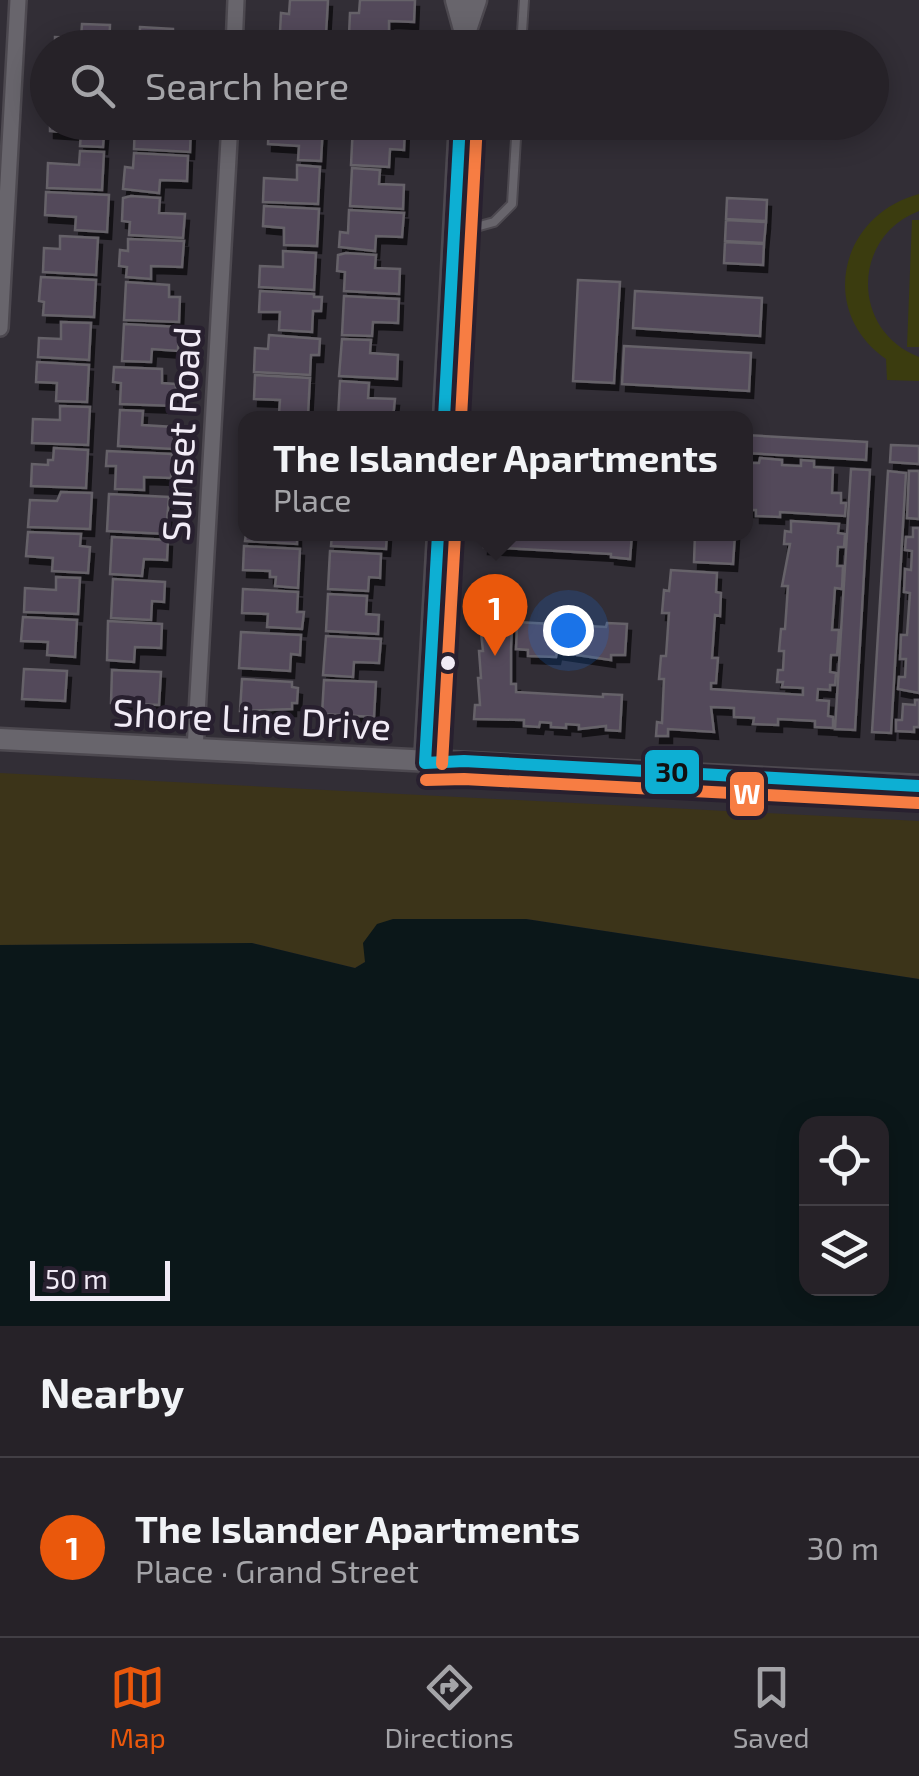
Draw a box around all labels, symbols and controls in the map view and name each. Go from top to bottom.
search box [30,30,889,140]
icon: search [65,58,120,113]
text: Search here [145,62,349,108]
street label: Sunset Road [151,325,209,543]
popup [238,411,753,541]
text: The Islander Apartments [273,434,718,480]
text: Place [273,480,351,518]
pin: 1 [462,574,528,656]
your location [543,605,594,656]
unlabelled marker [438,653,458,673]
street label: Shore Line Drive [112,688,392,748]
line badge: 30 [643,748,701,796]
text: 30 [655,754,689,788]
line badge: W [728,770,766,818]
text: W [733,776,761,810]
map controls [799,1116,889,1296]
button: locate [799,1116,889,1206]
button: layers [799,1206,889,1296]
scale bar [30,1256,170,1300]
text: 50 m [45,1261,108,1295]
text: Nearby [40,1366,184,1416]
text: The Islander Apartments [135,1505,580,1551]
text: 1 [66,1528,79,1566]
text: 30 m [807,1528,879,1566]
text: Place · Grand Street [135,1551,419,1589]
tab: Map [109,1660,166,1754]
tab: Directions [385,1660,514,1754]
tab: Saved [733,1660,810,1754]

